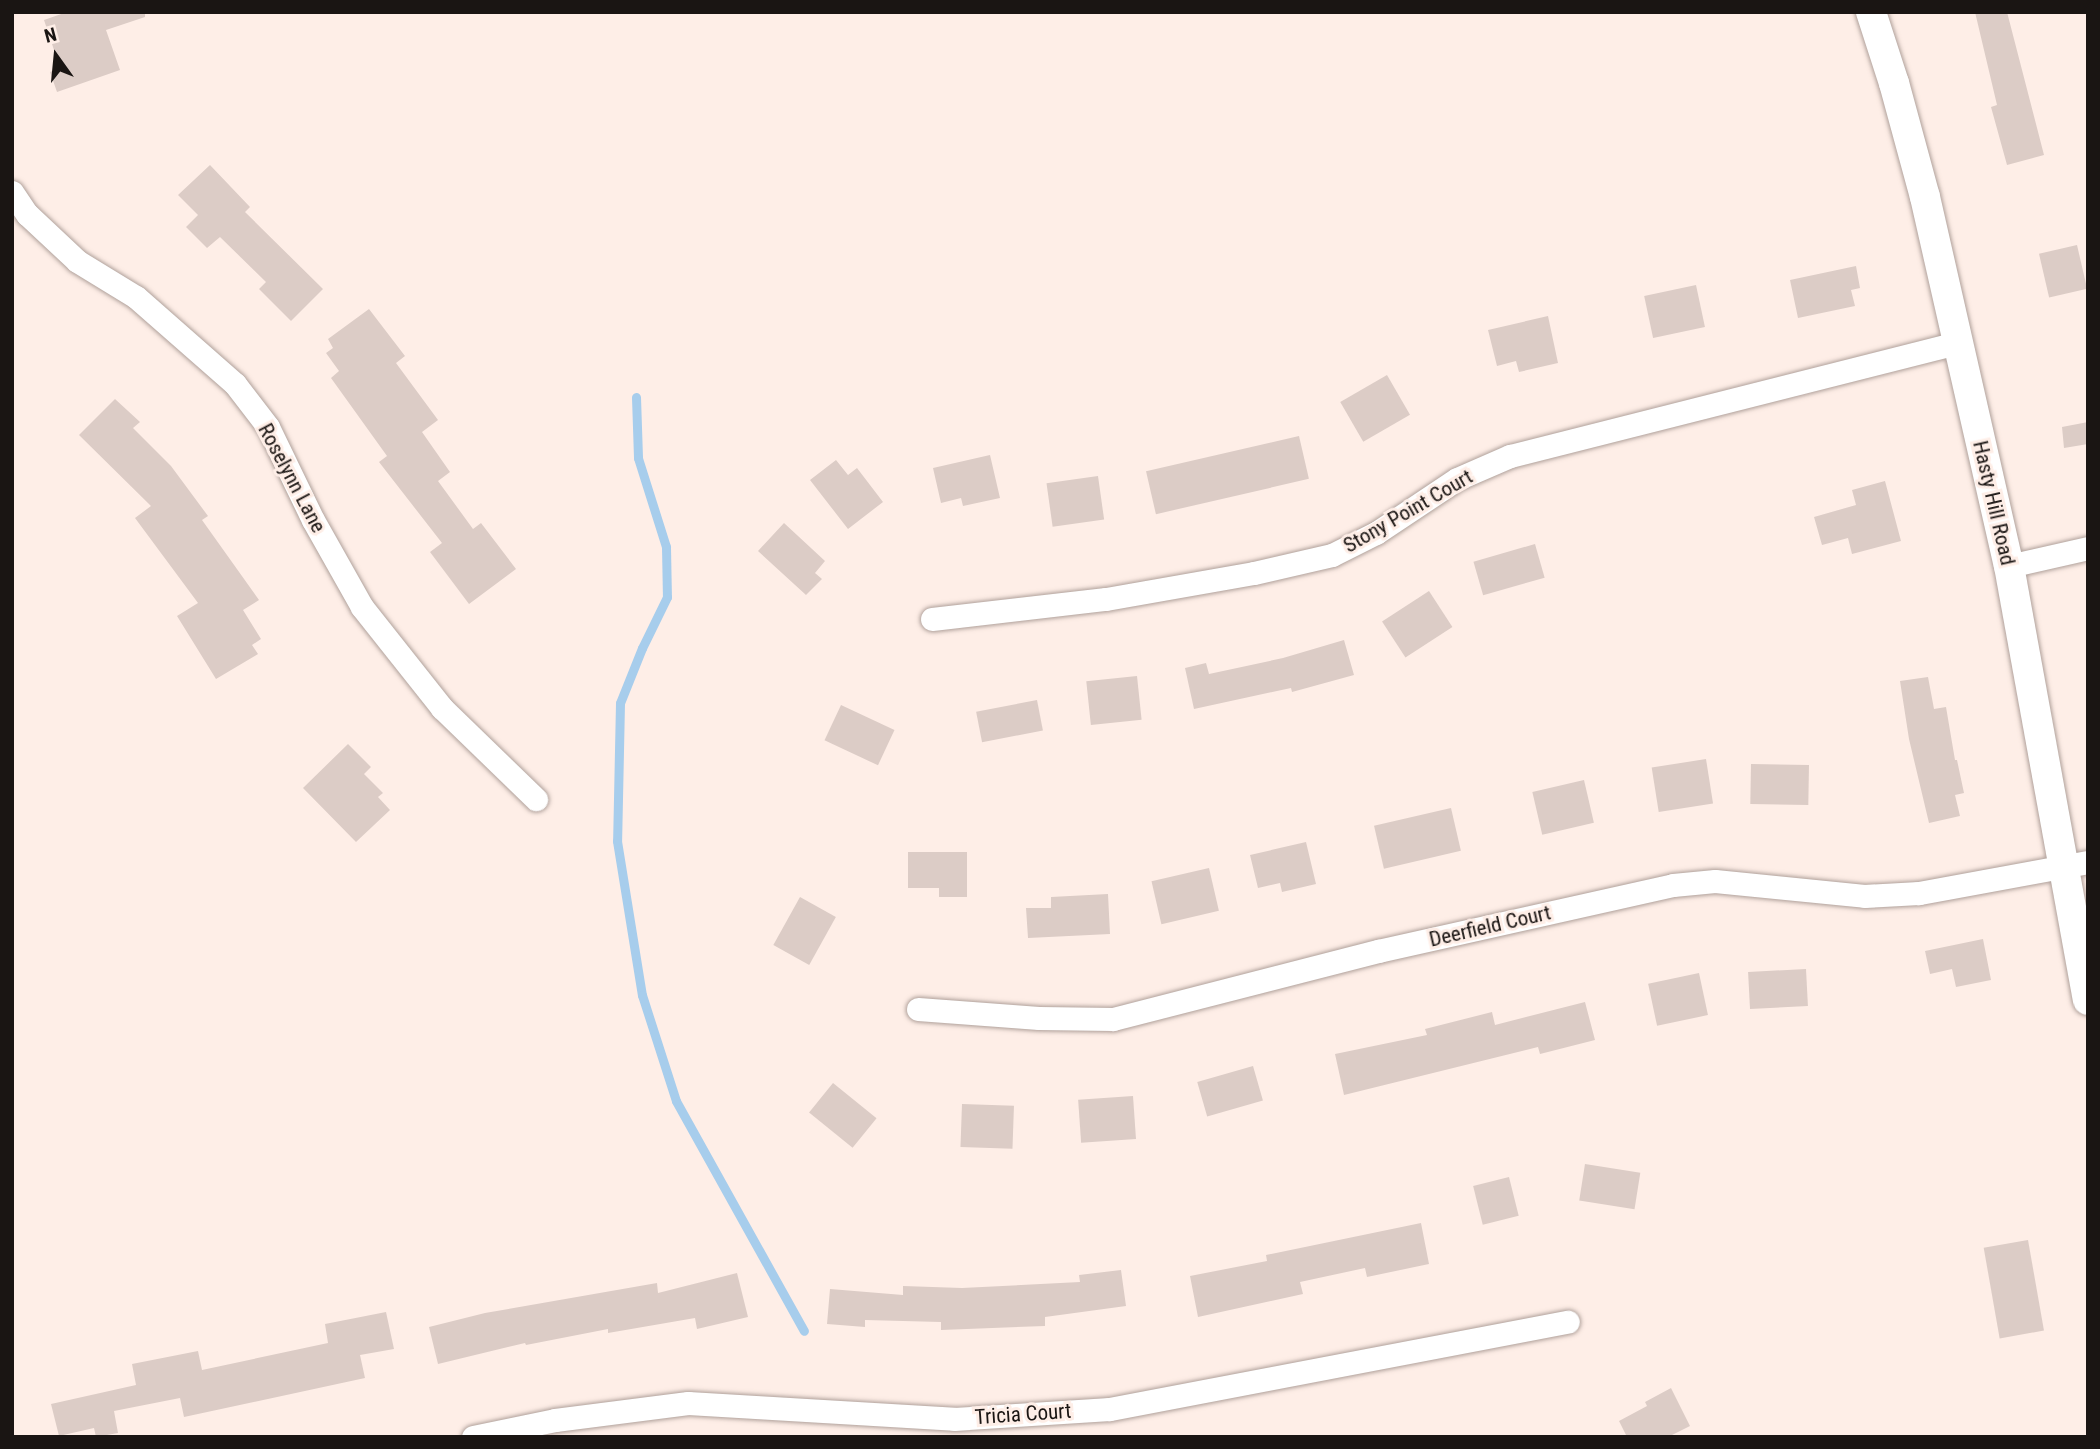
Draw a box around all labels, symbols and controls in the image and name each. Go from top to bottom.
north arrow [21,21,91,91]
text: N [42,23,59,48]
street label: Roselynn Lane [253,419,331,537]
street label: Hasty Hill Road [1967,438,2021,568]
street label: Stony Point Court [1339,464,1477,558]
street label: Deerfield Court [1427,900,1553,952]
street label: Tricia Court [974,1398,1072,1430]

